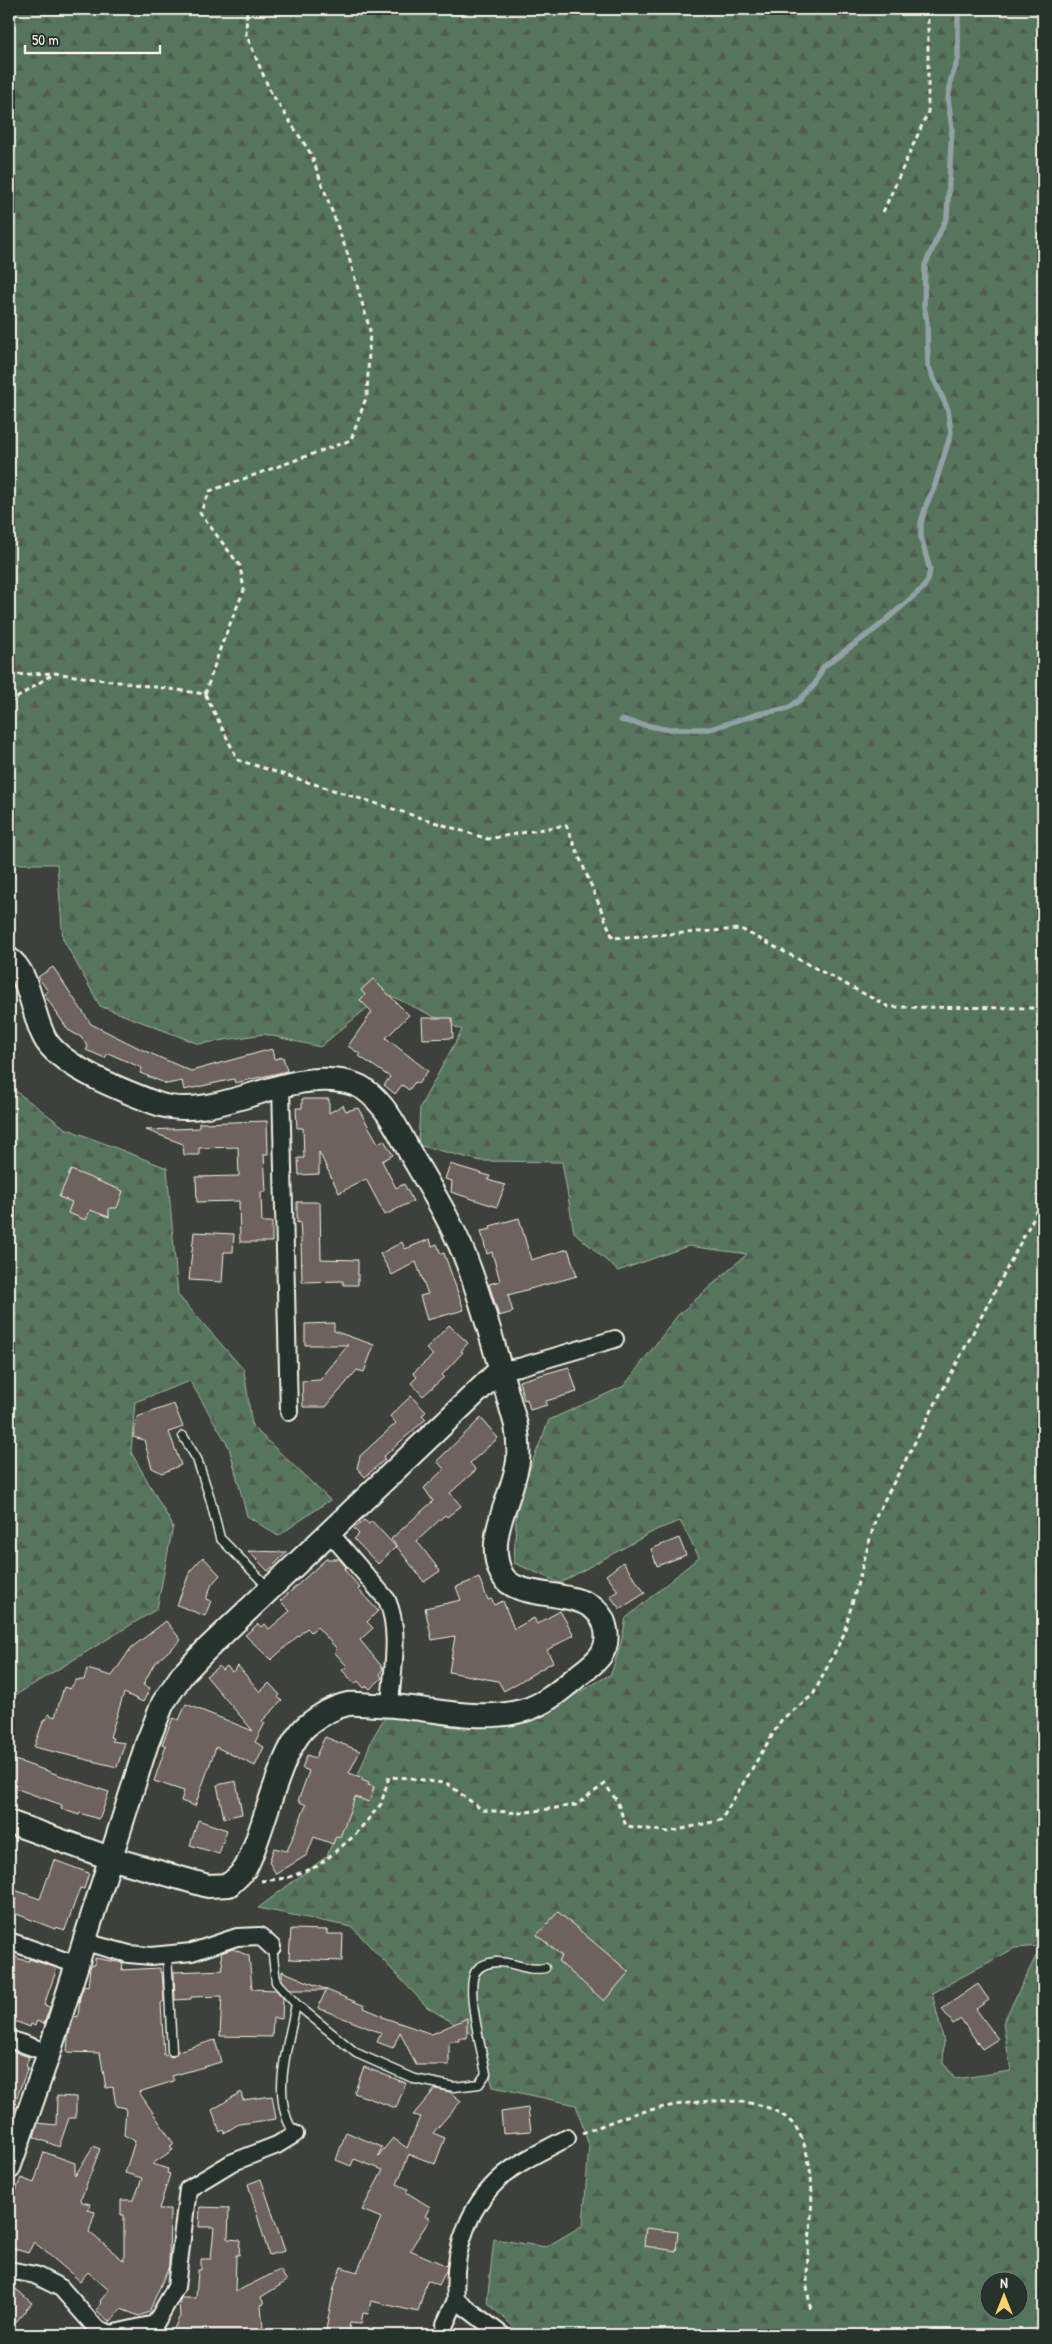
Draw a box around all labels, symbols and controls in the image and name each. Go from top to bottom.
scale bar [25,22,160,54]
text: 50 m [32,29,59,50]
north arrow [980,2272,1030,2322]
text: N [1000,2273,1008,2292]

